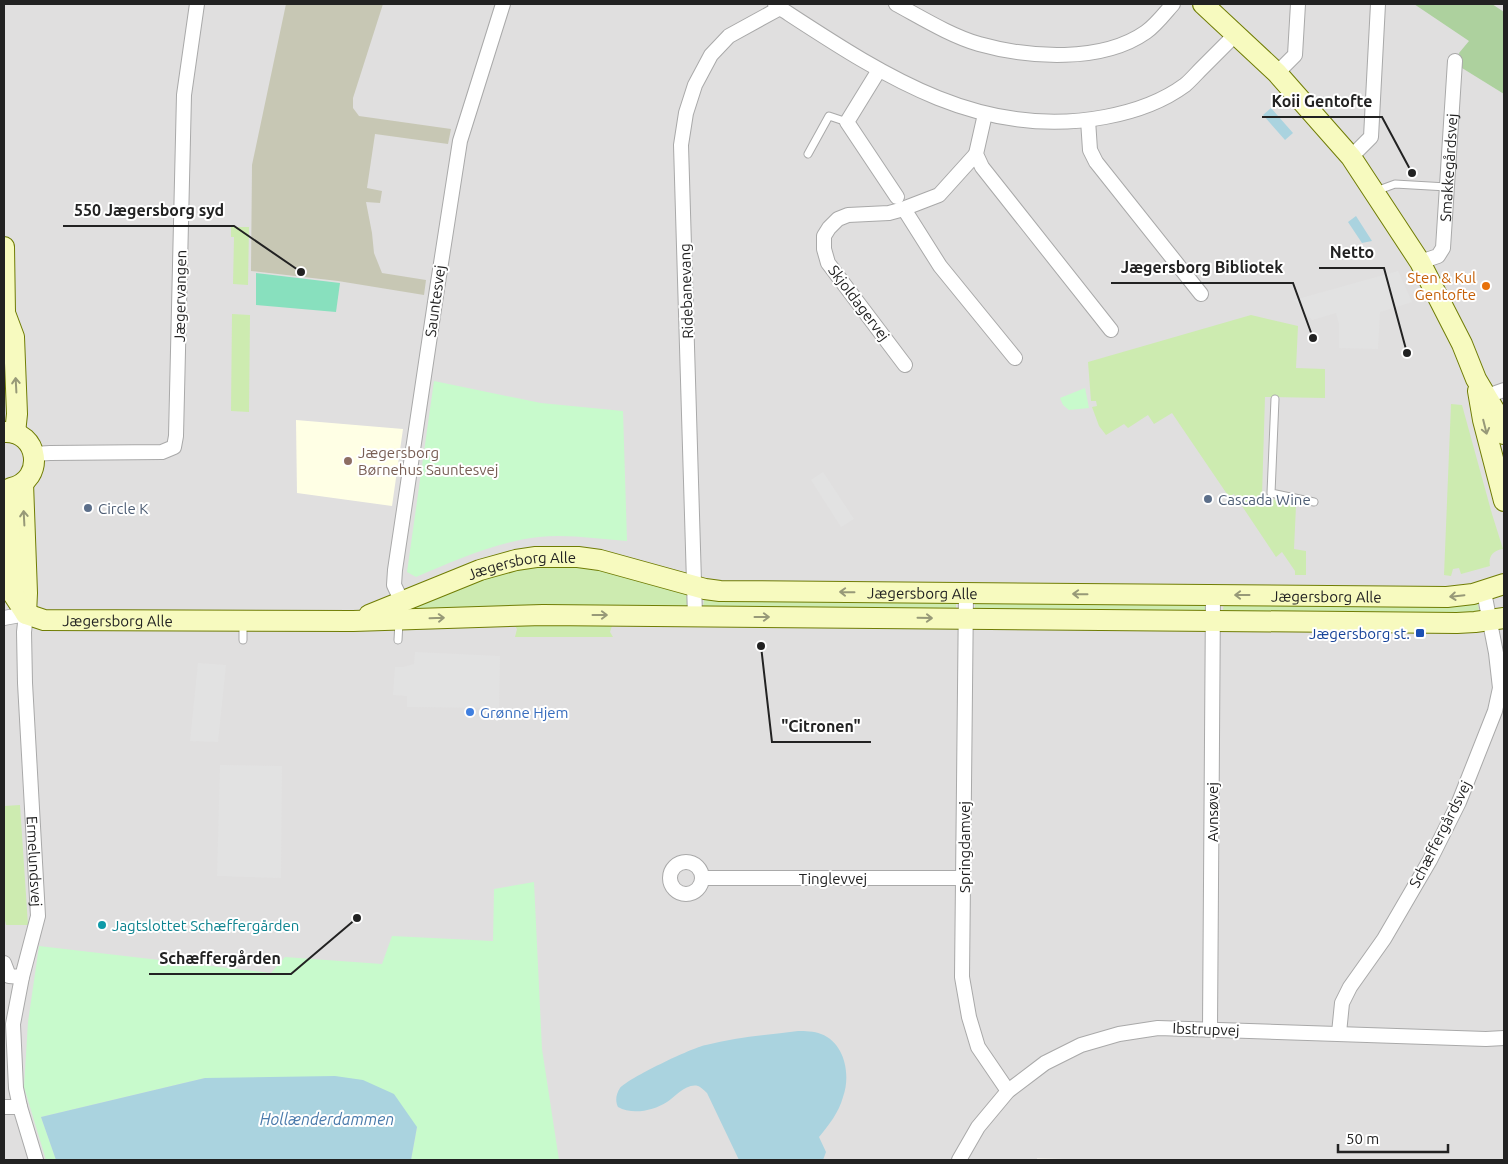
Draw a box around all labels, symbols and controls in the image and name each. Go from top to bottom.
callout: Koii Gentofte [1262,86,1382,117]
text: Koii Gentofte [1272,92,1372,110]
street label: Smakkegårdsvej [1436,113,1460,222]
callout: 550 Jægersborg syd [63,195,234,226]
text: 550 Jægersborg syd [74,201,224,219]
callout: Netto [1319,237,1384,268]
street label: Ridebanevang [676,243,696,339]
text: Netto [1330,243,1374,261]
street label: Jægervangen [171,250,189,342]
callout: Jægersborg Bibliotek [1111,252,1293,283]
text: Jægersborg Bibliotek [1121,258,1283,276]
street label: Skjoldagervej [825,262,893,344]
street label: Sauntesvej [422,264,448,338]
place label: Sten & Kul Gentofte [1407,269,1476,303]
marker: Sten & Kul Gentofte [1480,280,1492,292]
one-way arrow [11,377,20,393]
one-way arrow [1481,418,1490,434]
place label: Jægersborg Børnehus Sauntesvej [358,444,499,478]
marker: Jægersborg Børnehus Sauntesvej [342,455,354,467]
place label: Cascada Wine [1218,491,1311,508]
marker: Cascada Wine [1202,493,1214,505]
place label: Circle K [98,500,148,517]
marker: Circle K [82,502,94,514]
one-way arrow [19,510,28,526]
street label: Jægersborg Alle [465,548,576,583]
street label: Jægersborg Alle [867,584,978,602]
one-way arrow [840,587,856,597]
street label: Jægersborg Alle [1271,587,1382,605]
one-way arrow [1072,589,1088,599]
one-way arrow [1235,590,1251,600]
one-way arrow [1450,591,1466,601]
one-way arrow [591,610,607,620]
street label: Jægersborg Alle [62,612,173,629]
one-way arrow [754,612,770,622]
one-way arrow [428,613,445,623]
one-way arrow [916,613,932,623]
place label: Jægersborg st. [1309,625,1410,642]
marker: Jægersborg st. [1414,627,1426,639]
place label: Grønne Hjem [480,704,569,721]
marker: Grønne Hjem [464,706,476,718]
callout: "Citronen" [772,711,871,742]
text: "Citronen" [781,717,861,735]
street label: Schæffergårdsvej [1406,778,1474,890]
street label: Avnsøvej [1204,782,1221,842]
street label: Springdamvej [956,801,973,893]
street label: Ermelundsvej [24,815,46,907]
street label: Tinglevvej [799,870,867,887]
place label: Jagtslottet Schæffergården [112,917,299,934]
marker: Jagtslottet Schæffergården [96,919,108,931]
callout: Schæffergården [149,943,291,974]
text: Schæffergården [159,949,281,967]
street label: Ibstrupvej [1172,1019,1240,1039]
water label: Hollænderdammen [260,1110,394,1128]
scale bar [1338,1122,1448,1154]
text: 50 m [1346,1130,1379,1147]

